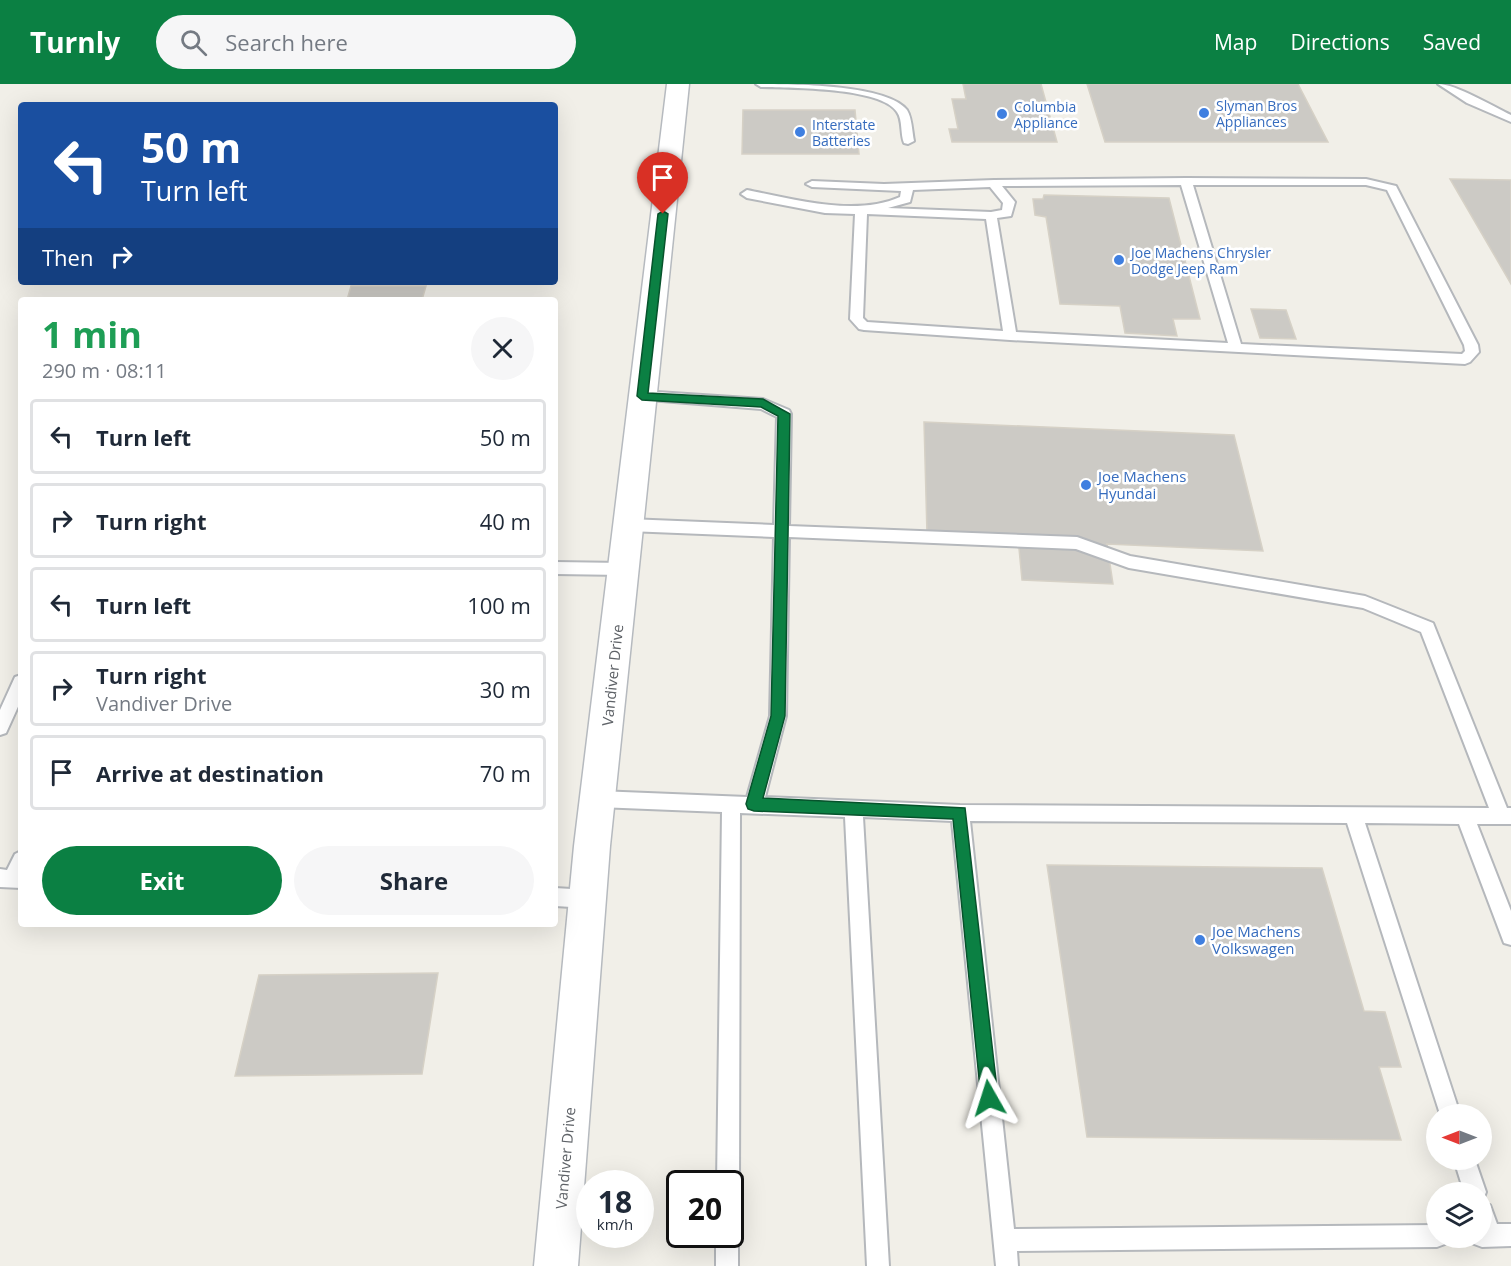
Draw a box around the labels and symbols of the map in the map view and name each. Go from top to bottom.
place label: Slyman Bros Appliances [1216,96,1297,131]
place label: Columbia Appliance [1014,97,1078,132]
marker: Slyman Bros Appliances [1197,106,1211,120]
marker: Columbia Appliance [995,107,1009,121]
place label: Interstate Batteries [812,115,876,150]
marker: Interstate Batteries [793,125,807,139]
pin [637,152,688,214]
place label: Joe Machens Chrysler Dodge Jeep Ram [1129,243,1271,278]
marker: Joe Machens Chrysler Dodge Jeep Ram [1112,253,1126,267]
place label: Joe Machens Hyundai [1096,466,1186,503]
marker: Joe Machens Hyundai [1079,478,1093,492]
street label: Vandiver Drive [597,623,627,727]
place label: Joe Machens Volkswagen [1210,921,1300,958]
marker: Joe Machens Volkswagen [1193,933,1207,947]
position arrow [957,1066,1021,1130]
north arrow [1426,1104,1492,1170]
street label: Vandiver Drive [551,1106,579,1210]
speed limit sign: 20 [666,1170,744,1248]

